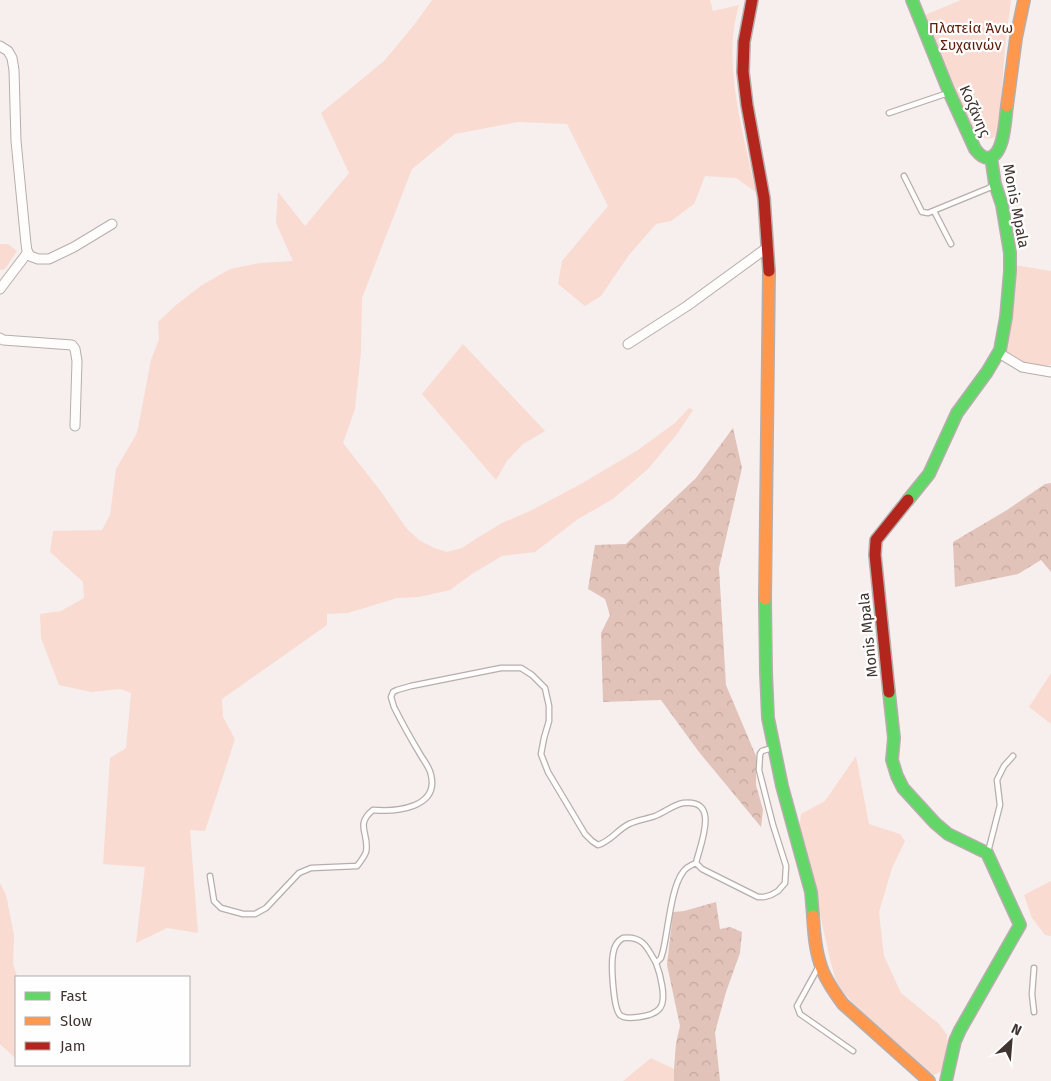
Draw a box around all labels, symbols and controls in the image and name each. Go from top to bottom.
park label: Πλατεία Άνω Συχαινών [929,19,1013,54]
street label: Κοζάνης [956,82,994,140]
street label: Monis Mpala [999,162,1033,250]
street label: Monis Mpala [855,592,881,678]
legend [15,976,190,1066]
text: Fast [60,987,87,1005]
text: Slow [60,1012,92,1030]
north arrow [986,1016,1036,1066]
text: N [1009,1020,1024,1039]
text: Jam [60,1037,86,1055]

